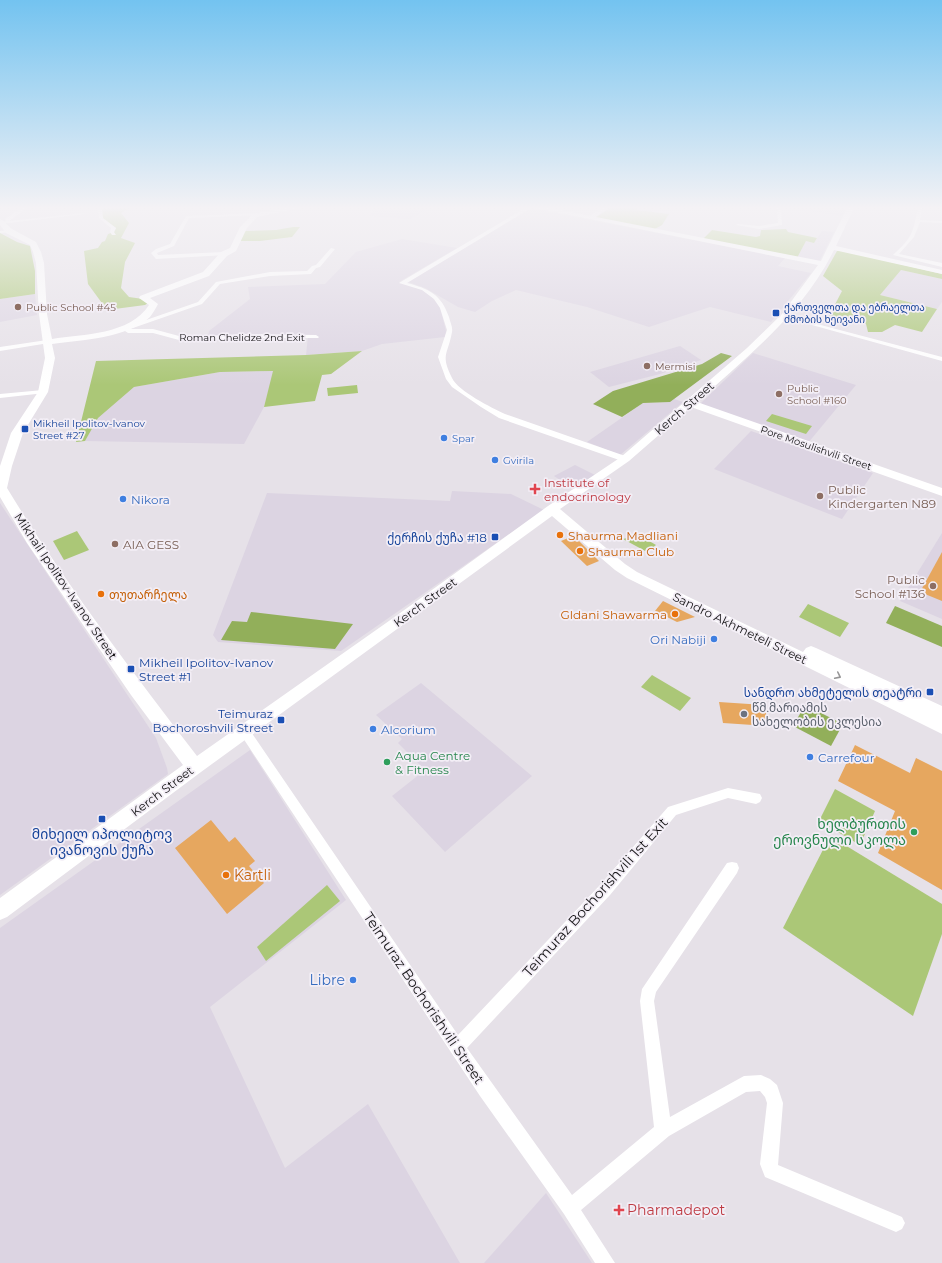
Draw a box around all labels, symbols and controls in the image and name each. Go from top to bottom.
place label: Public School #45 [26,301,116,314]
place label: ქართველთა და ებრაელთა ძმობის ხეივანი [784,301,925,326]
marker: Public School #45 [13,302,23,312]
marker: ქართველთა და ებრაელთა ძმობის ხეივანი [771,308,781,318]
street label: Roman Chelidze 2nd Exit [179,331,305,344]
place label: Mermisi [655,360,695,373]
marker: Mermisi [642,361,652,371]
street label: Kerch Street [651,378,717,438]
place label: Public School #160 [787,382,847,407]
marker: Public School #160 [774,389,784,399]
place label: Mikheil Ipolitov-Ivanov Street #27 [33,417,146,442]
street label: Pore Mosulishvili Street [759,423,873,473]
marker: Mikheil Ipolitov-Ivanov Street #27 [20,424,30,434]
place label: Spar [452,432,475,445]
marker: Spar [439,433,449,443]
place label: Gvirila [503,454,534,467]
marker: Gvirila [490,455,500,465]
place label: Institute of endocrinology [544,475,631,504]
place label: Public Kindergarten N89 [828,482,936,511]
marker: Institute of endocrinology [529,483,541,495]
marker: Public Kindergarten N89 [815,491,825,501]
place label: Nikora [131,492,170,507]
marker: Nikora [118,494,128,504]
street label: Mikhail Ipolitov-Ivanov Street [11,510,121,662]
place label: Shaurma Madliani [568,528,678,543]
place label: ქერჩის ქუჩა #18 [387,530,487,545]
marker: Shaurma Madliani [555,530,565,540]
marker: ქერჩის ქუჩა #18 [490,532,500,542]
place label: AIA GESS [123,537,179,552]
marker: AIA GESS [110,539,120,549]
place label: Shaurma Club [588,544,674,559]
marker: Shaurma Club [575,546,585,556]
place label: Public School #136 [855,572,925,601]
street label: Kerch Street [391,574,460,630]
marker: Public School #136 [928,581,938,591]
place label: თუთარჩელა [109,587,187,603]
marker: თუთარჩელა [96,589,106,599]
street label: Sandro Akhmeteli Street [670,589,810,667]
place label: Gldani Shawarma [560,607,667,622]
marker: Gldani Shawarma [670,609,680,619]
place label: Ori Nabiji [650,632,706,647]
marker: Ori Nabiji [709,634,719,644]
place label: Mikheil Ipolitov-Ivanov Street #1 [139,655,274,684]
marker: Mikheil Ipolitov-Ivanov Street #1 [126,664,136,674]
one-way arrow [834,671,841,679]
place label: სანდრო ახმეტელის თეატრი [744,685,922,701]
marker: სანდრო ახმეტელის თეატრი [925,687,935,697]
place label: წმ.მარიამის სახელობის ეკლესია [752,700,882,730]
place label: Teimuraz Bochoroshvili Street [152,706,273,735]
marker: წმ.მარიამის სახელობის ეკლესია [739,709,749,719]
marker: Teimuraz Bochoroshvili Street [276,715,286,725]
place label: Alcorium [381,722,436,737]
marker: Alcorium [368,724,378,734]
place label: Aqua Centre & Fitness [395,748,470,777]
place label: Carrefour [818,750,875,765]
marker: Carrefour [805,752,815,762]
marker: Aqua Centre & Fitness [382,757,392,767]
street label: Kerch Street [128,763,196,819]
street label: Teimuraz Bochorishvili 1st Exit [519,813,672,980]
marker: მიხეილ იპოლიტოვ ივანოვის ქუჩა [97,814,107,824]
place label: ხელბურთის ეროვნული სკოლა [773,815,906,849]
place label: მიხეილ იპოლიტოვ ივანოვის ქუჩა [32,825,172,859]
marker: ხელბურთის ეროვნული სკოლა [909,827,919,837]
place label: Kartli [234,866,271,884]
marker: Kartli [221,870,231,880]
street label: Teimuraz Bochorishvili Street [360,909,489,1088]
place label: Libre [310,971,345,989]
marker: Libre [348,975,358,985]
place label: Pharmadepot [627,1201,726,1219]
marker: Pharmadepot [614,1205,624,1215]

